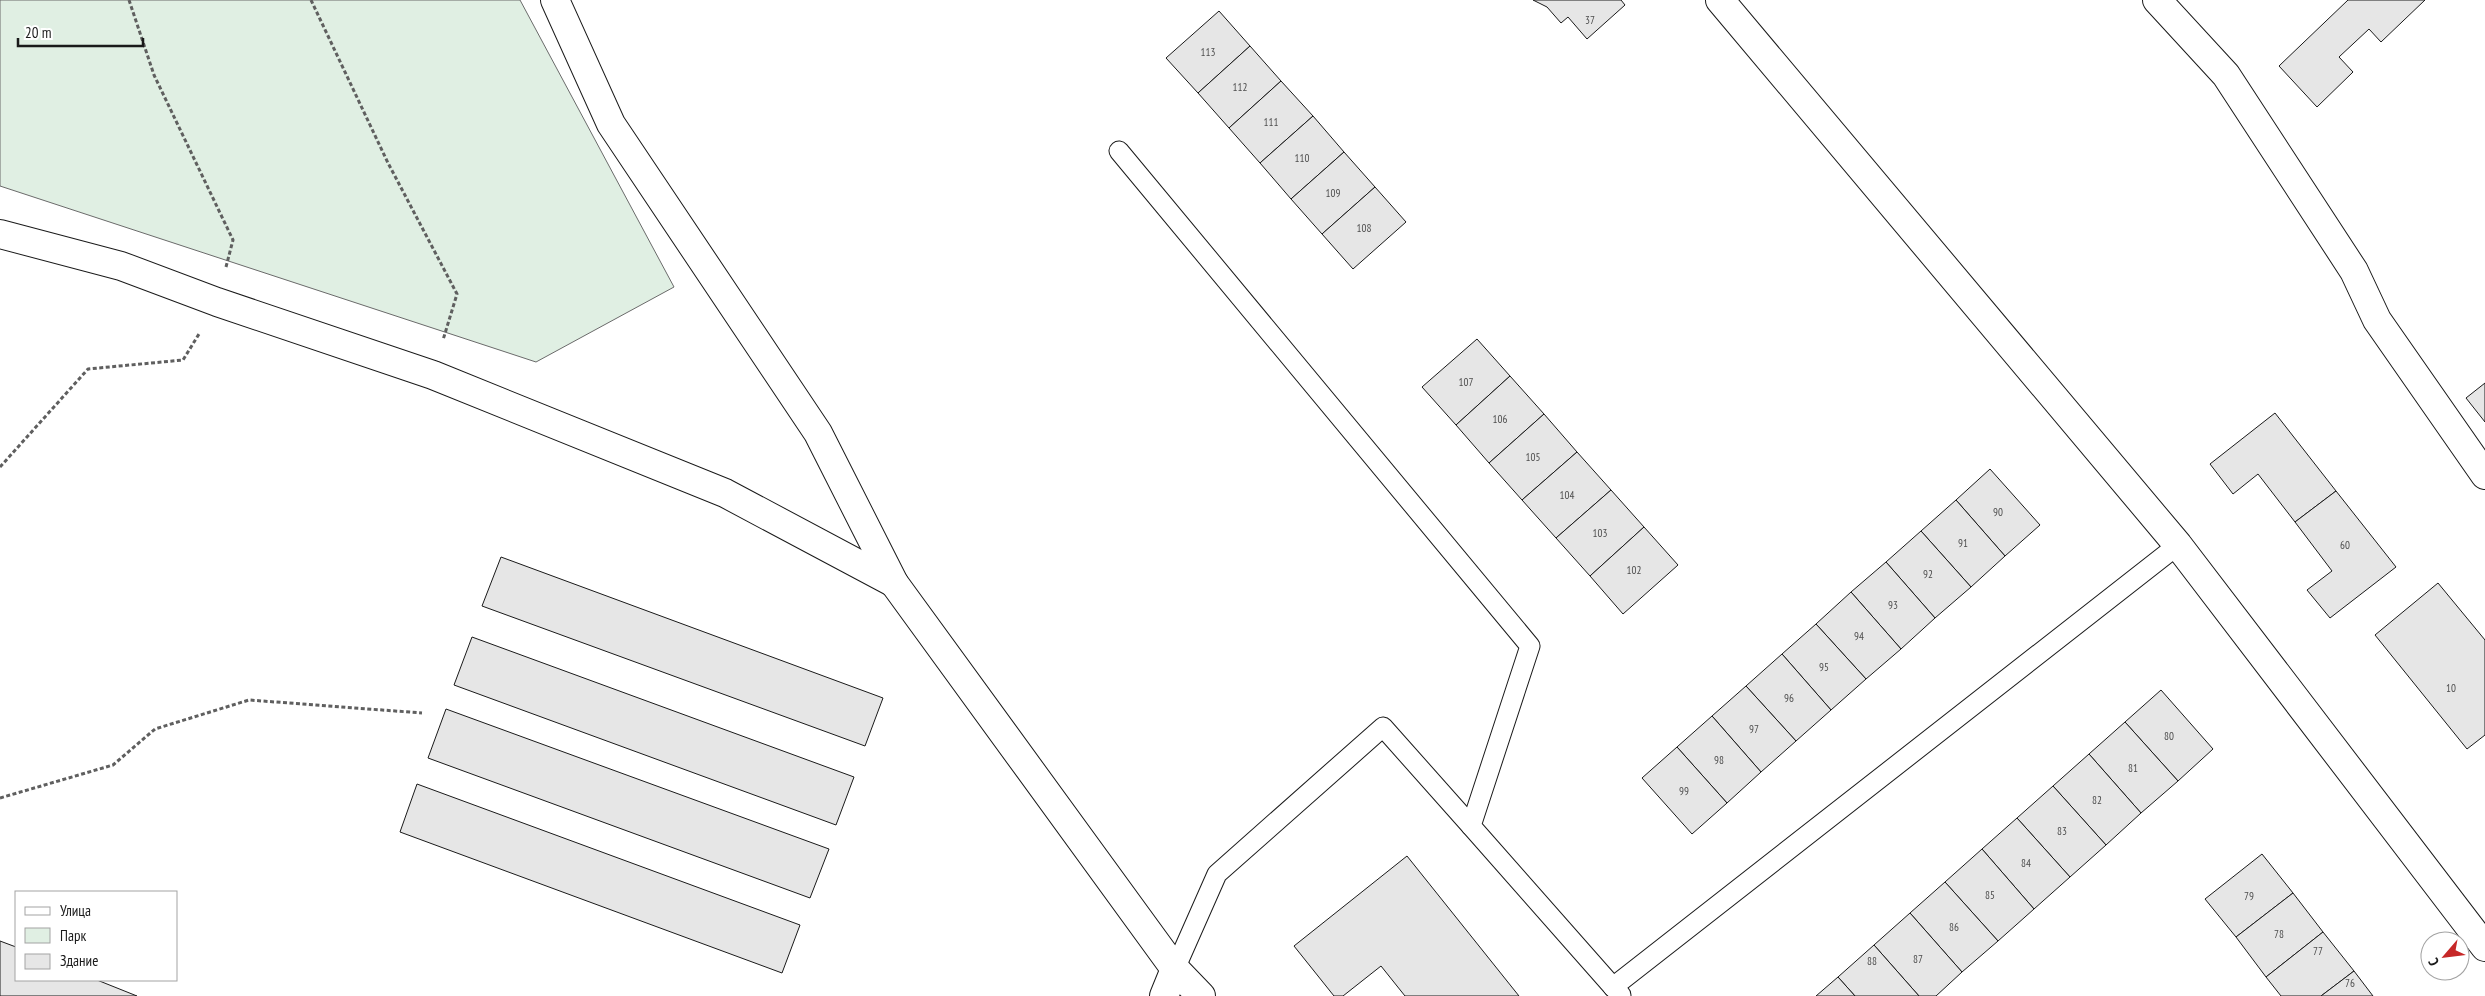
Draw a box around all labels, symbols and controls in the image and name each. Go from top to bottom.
house number: 37 [1585,13,1595,27]
scale bar [18,15,142,47]
text: 20 m [25,23,51,42]
house number: 113 [1201,45,1215,59]
house number: 112 [1233,80,1247,94]
house number: 111 [1264,115,1278,129]
house number: 110 [1295,151,1309,165]
house number: 109 [1326,186,1340,200]
house number: 108 [1357,221,1371,235]
house number: 107 [1459,375,1473,389]
house number: 106 [1493,412,1507,426]
house number: 105 [1526,450,1540,464]
house number: 104 [1560,488,1574,502]
house number: 90 [1993,505,2003,519]
house number: 103 [1593,526,1607,540]
house number: 91 [1958,536,1968,550]
house number: 60 [2340,538,2350,552]
house number: 102 [1627,563,1641,577]
house number: 92 [1923,567,1933,581]
house number: 93 [1888,598,1898,612]
house number: 94 [1854,629,1864,643]
house number: 95 [1819,660,1829,674]
house number: 10 [2446,681,2456,695]
house number: 96 [1784,691,1794,705]
house number: 97 [1749,722,1759,736]
house number: 80 [2164,729,2174,743]
house number: 98 [1714,753,1724,767]
house number: 81 [2128,761,2138,775]
house number: 99 [1679,784,1689,798]
house number: 82 [2092,793,2102,807]
house number: 83 [2057,824,2067,838]
house number: 84 [2021,856,2031,870]
house number: 85 [1985,888,1995,902]
house number: 79 [2244,889,2254,903]
legend [15,891,178,981]
text: Улица [60,901,91,920]
house number: 86 [1949,920,1959,934]
text: Парк [60,926,86,945]
house number: 78 [2274,927,2284,941]
north arrow [2420,931,2470,981]
house number: 77 [2313,944,2323,958]
text: Здание [60,951,98,970]
house number: 87 [1913,952,1923,966]
house number: 88 [1867,954,1877,968]
text: С [2424,955,2443,969]
house number: 76 [2345,976,2355,990]

